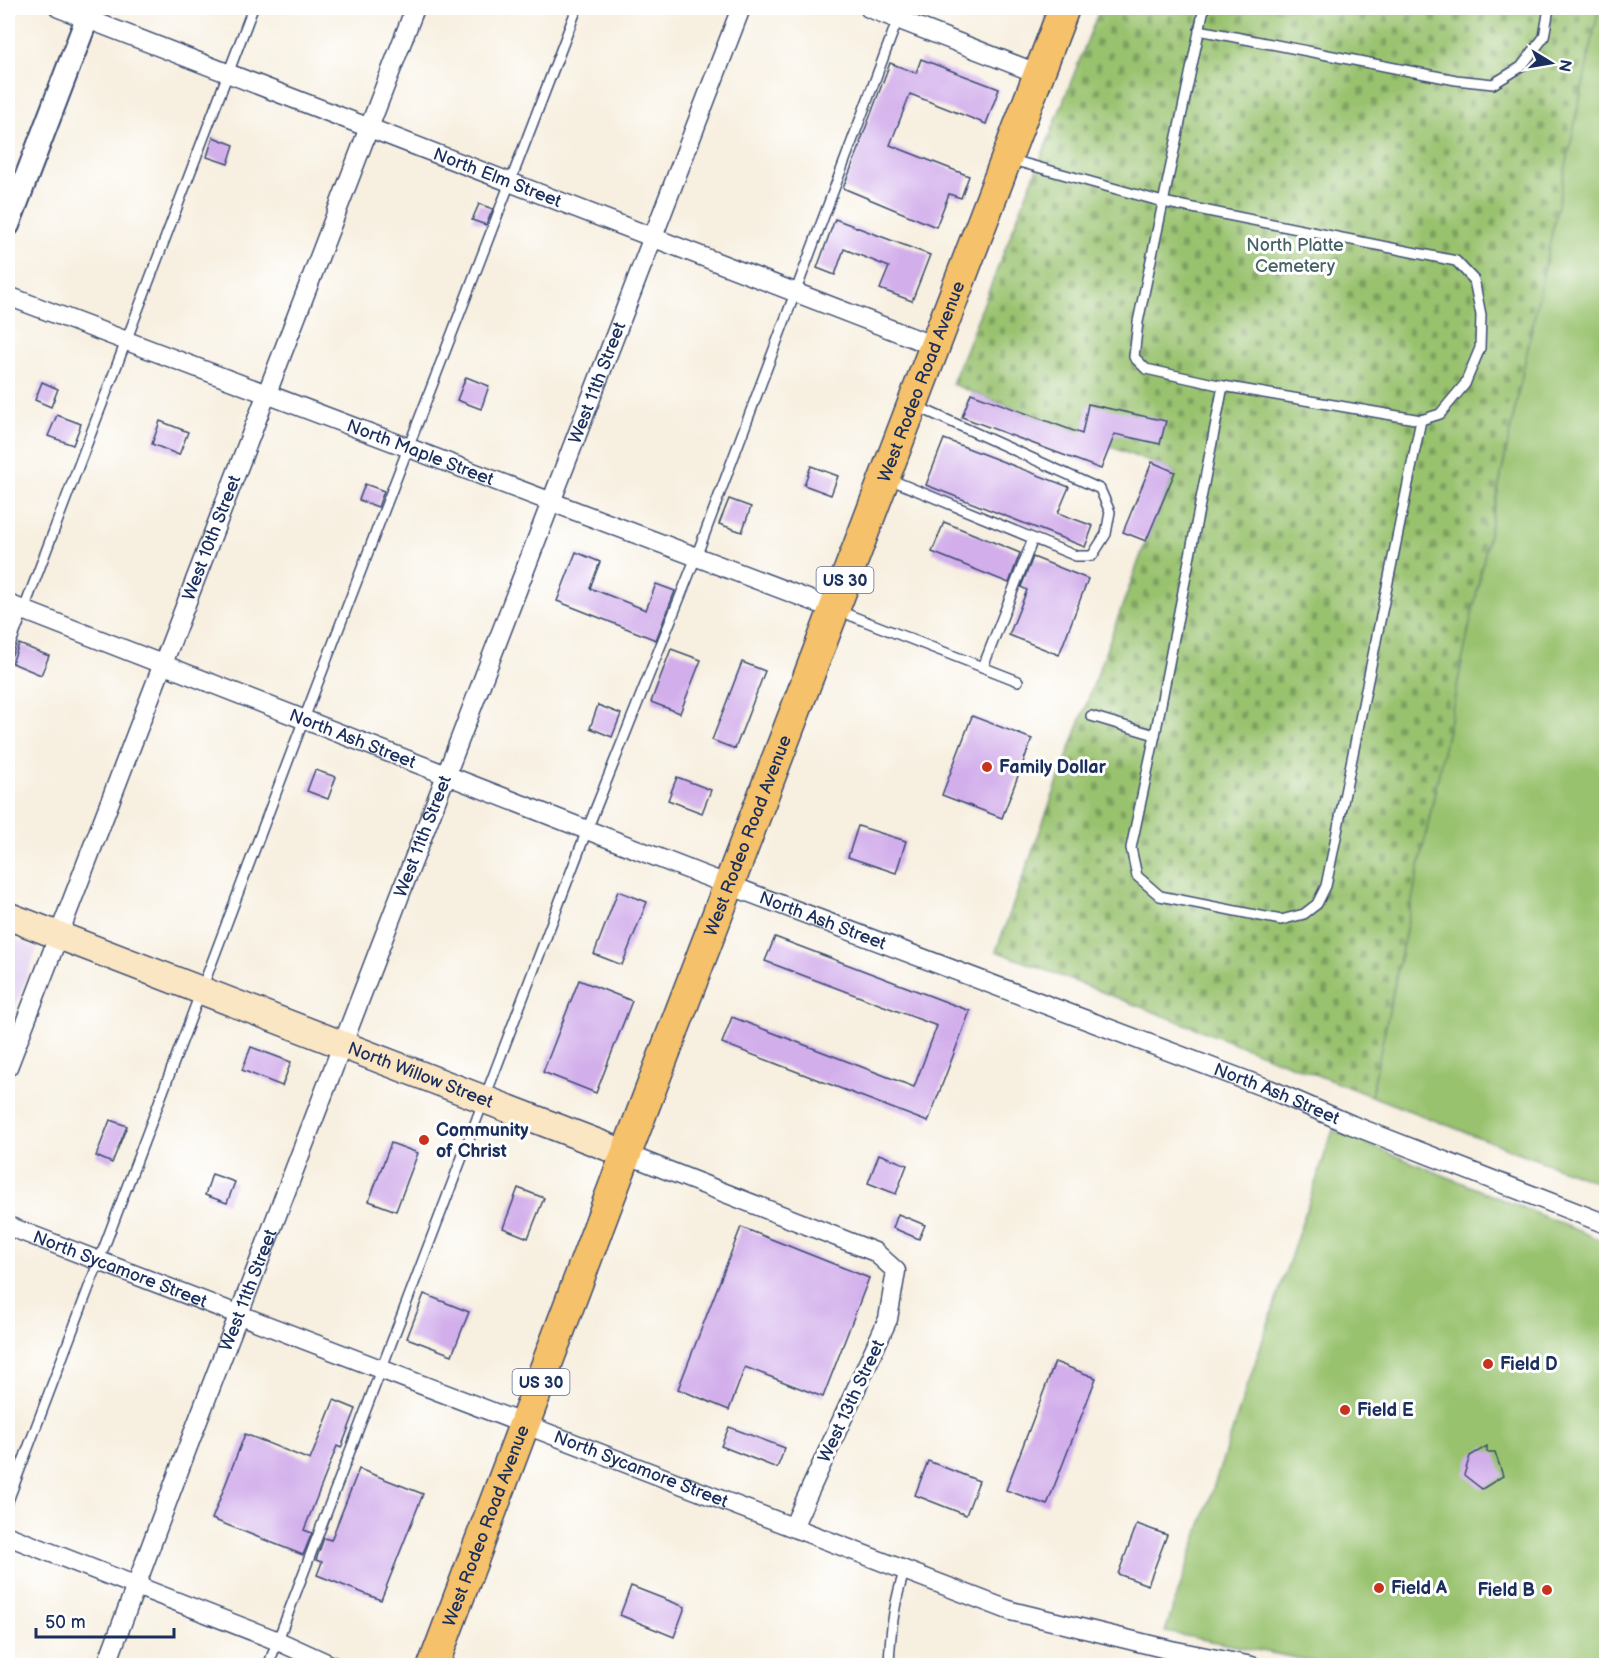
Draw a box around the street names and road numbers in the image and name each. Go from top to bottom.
street label: North Elm Street [430,144,565,212]
street label: West Rodeo Road Avenue [874,278,970,485]
street label: West 11th Street [564,319,630,447]
street label: North Maple Street [344,415,497,490]
street label: West 10th Street [178,472,246,603]
road number: US 30 [816,567,874,593]
street label: North Ash Street [286,705,419,773]
street label: West Rodeo Road Avenue [700,732,796,939]
street label: West 11th Street [390,772,456,900]
street label: North Ash Street [756,887,889,955]
street label: North Willow Street [345,1038,496,1113]
street label: North Ash Street [1211,1059,1343,1130]
street label: West 11th Street [216,1226,282,1354]
street label: North Sycamore Street [30,1227,210,1313]
street label: West 13th Street [814,1336,889,1466]
road number: US 30 [512,1369,570,1395]
street label: West Rodeo Road Avenue [439,1422,534,1629]
street label: North Sycamore Street [551,1427,731,1513]

